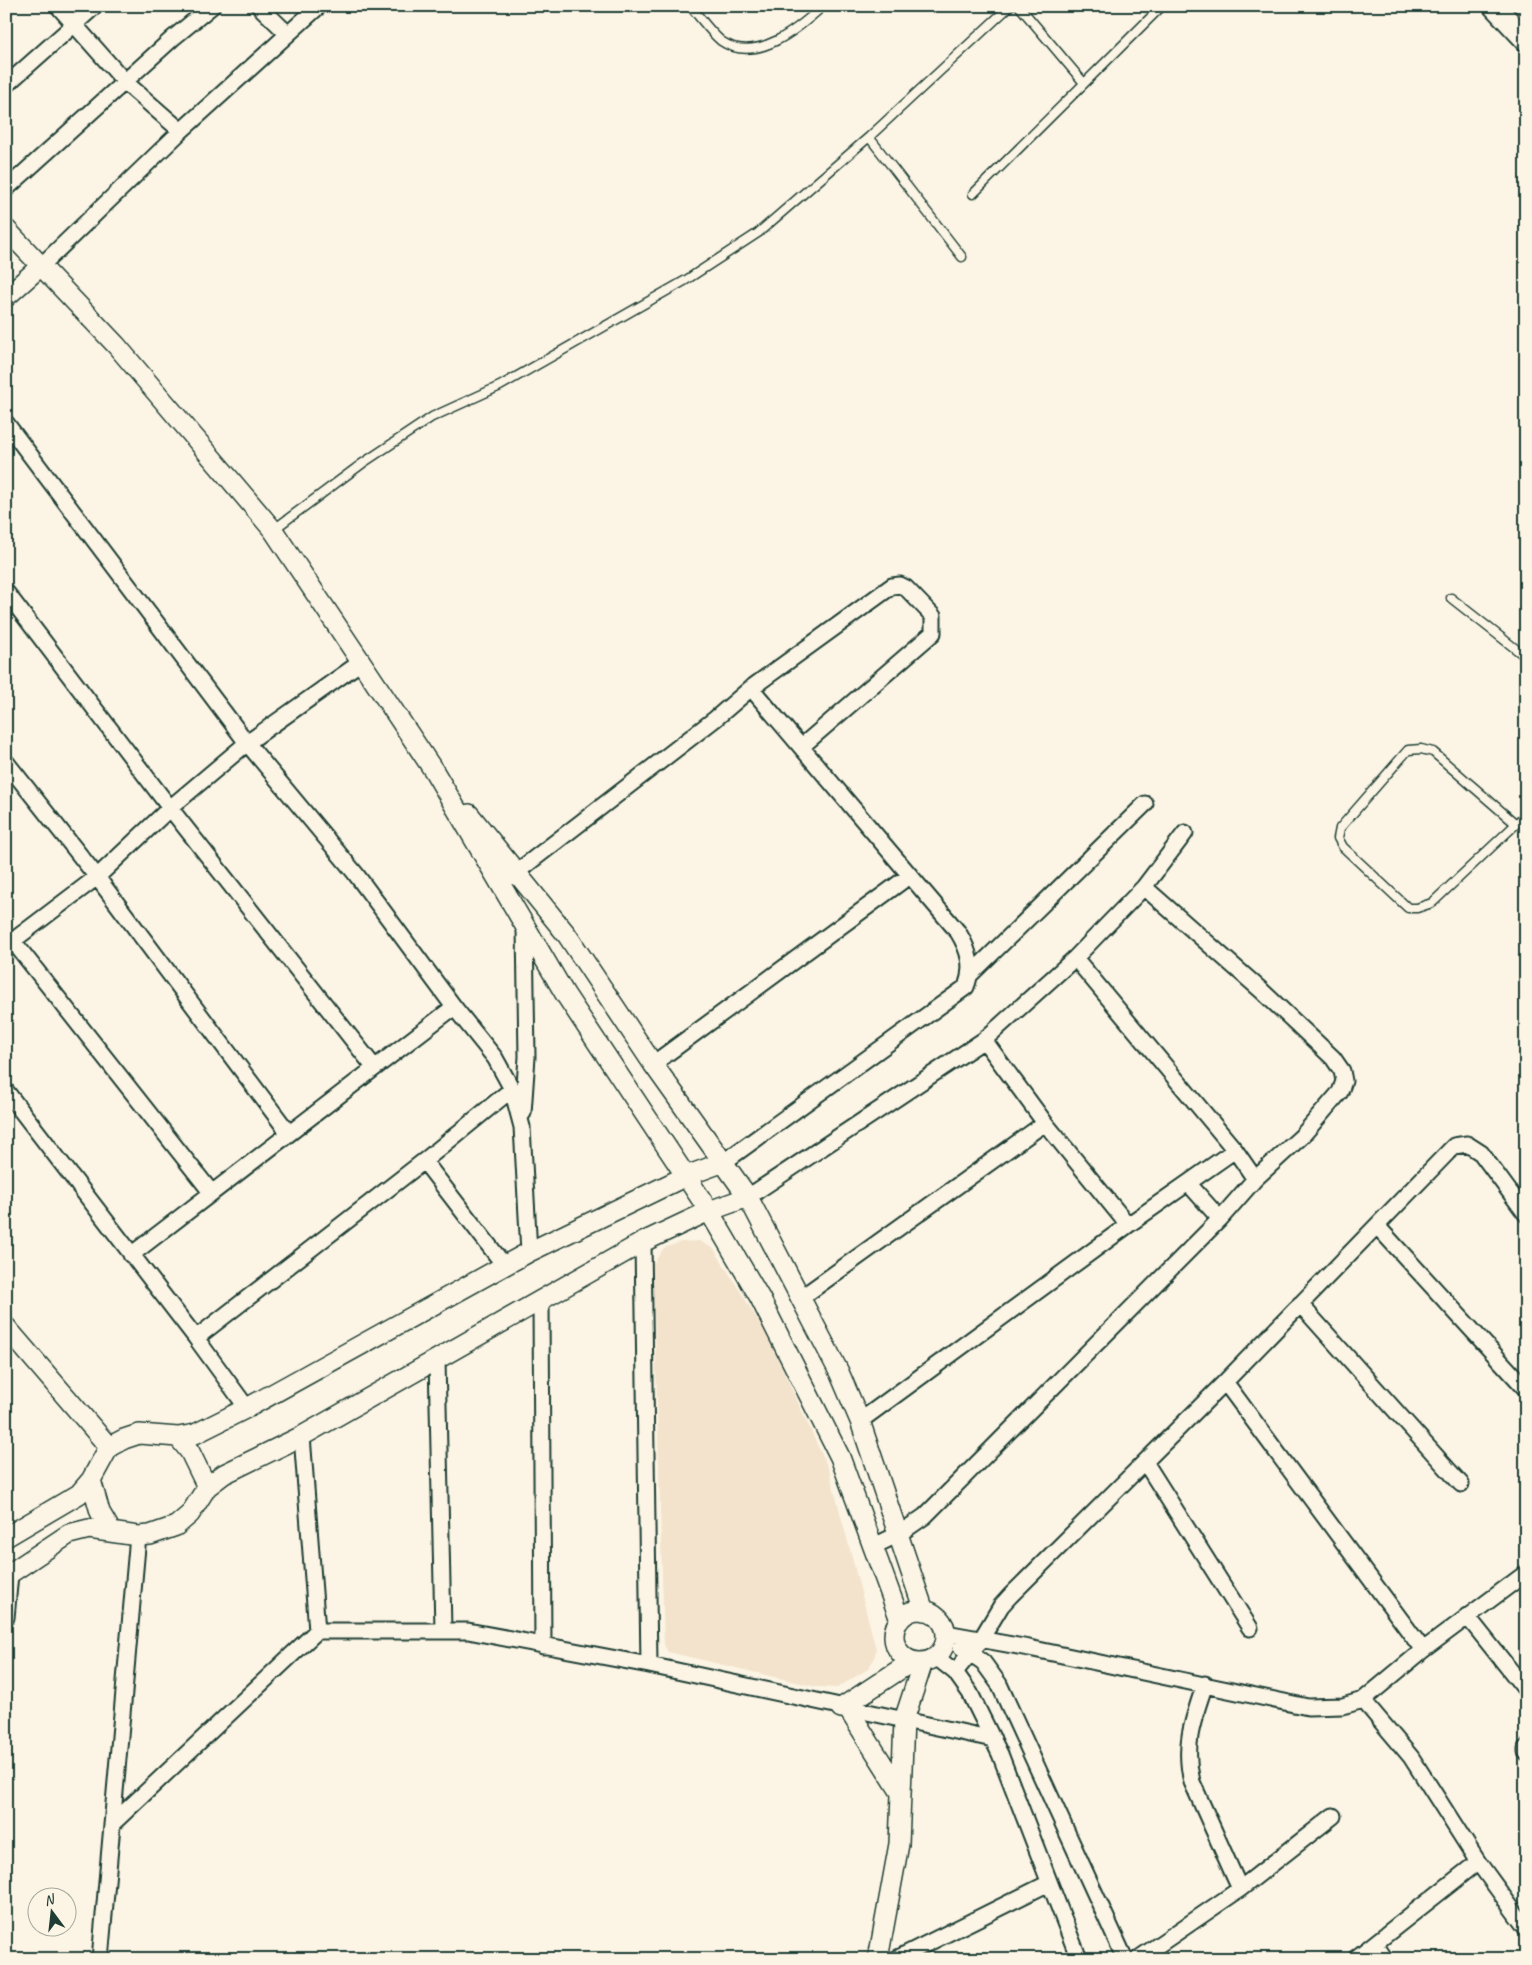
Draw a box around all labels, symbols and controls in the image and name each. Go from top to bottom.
north arrow [28,1888,78,1938]
text: N [42,1890,57,1909]

